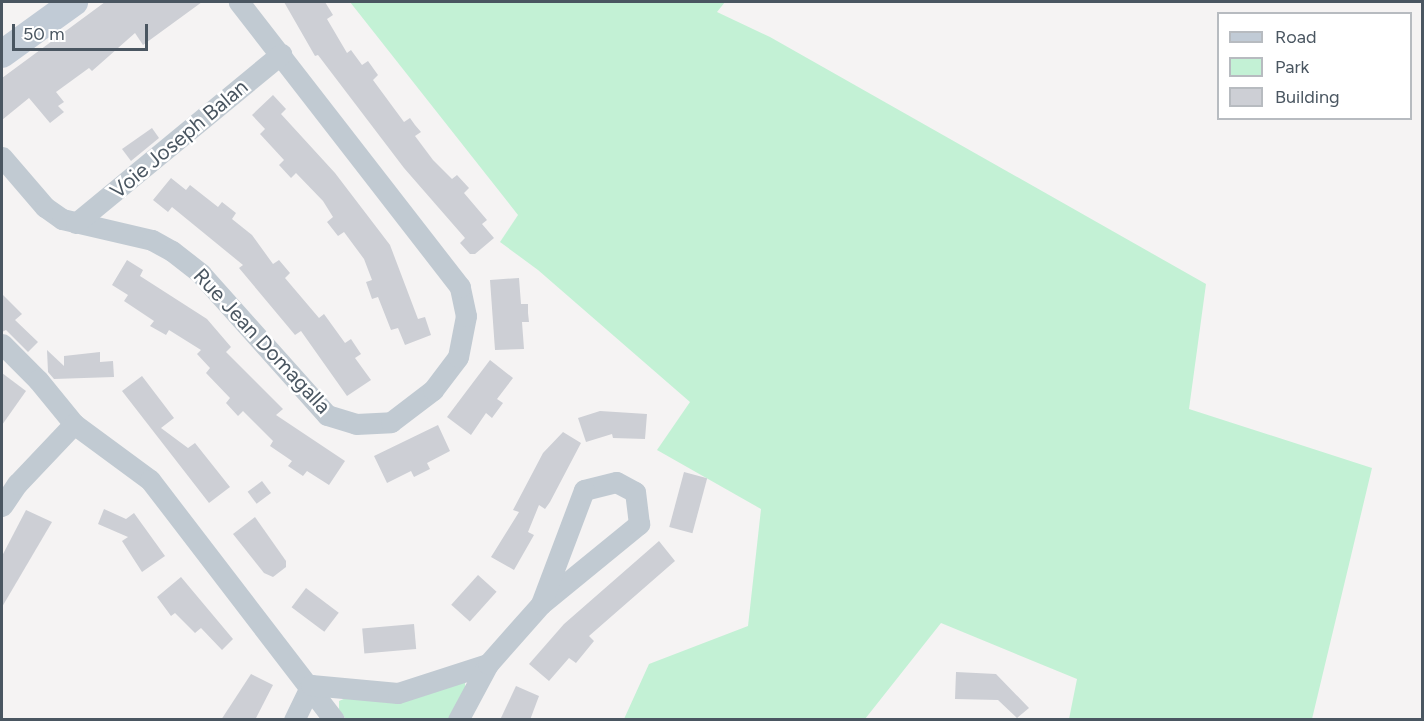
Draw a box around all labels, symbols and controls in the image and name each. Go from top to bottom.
scale bar [15,12,152,50]
legend [1217,12,1412,120]
text: 50 m [23,23,65,45]
text: Road [1275,26,1316,48]
text: Park [1275,56,1309,78]
street label: Voie Joseph Balan [105,74,253,204]
text: Building [1275,86,1340,108]
street label: Rue Jean Domagalla [188,263,336,419]

